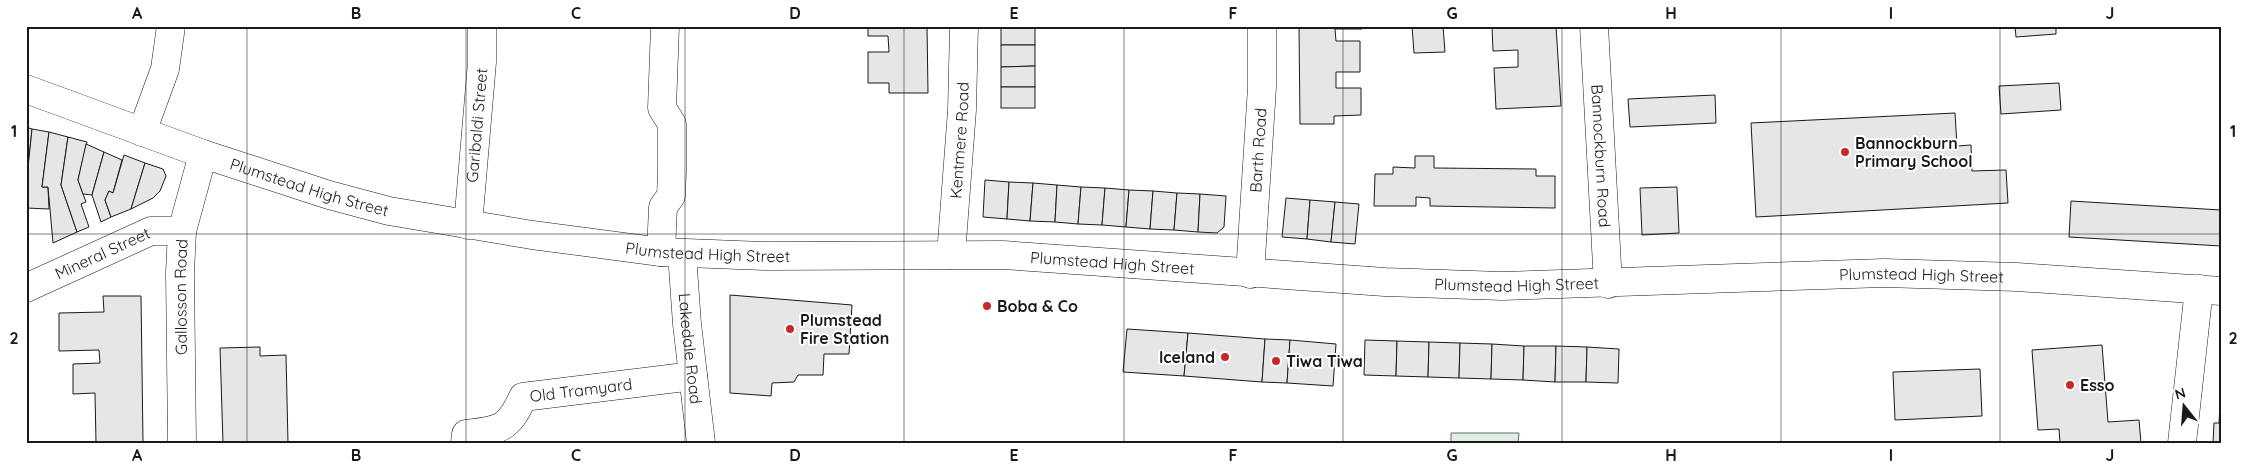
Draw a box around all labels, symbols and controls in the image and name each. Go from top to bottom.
text: A [132,3,143,23]
text: B [351,3,361,23]
text: C [571,3,581,23]
text: D [789,3,801,23]
text: E [1009,3,1019,23]
text: F [1229,3,1238,23]
text: G [1446,3,1458,23]
text: H [1665,3,1677,23]
text: I [1889,3,1893,23]
text: J [2106,3,2114,23]
street label: Garibaldi Street [462,67,491,183]
street label: Kentmere Road [945,82,973,199]
street label: Bannockburn Road [1587,84,1615,228]
street label: Barth Road [1245,107,1271,193]
text: 1 [11,121,17,141]
text: 1 [2230,121,2236,141]
place label: Bannockburn Primary School [1855,133,1973,171]
marker: Bannockburn Primary School [1839,146,1851,158]
street label: Plumstead High Street [228,153,391,220]
street label: Mineral Street [52,223,153,284]
street label: Plumstead High Street [624,237,790,266]
street label: Gallosson Road [170,239,192,355]
street label: Plumstead High Street [1029,247,1195,279]
street label: Plumstead High Street [1839,263,2004,287]
street label: Plumstead High Street [1434,273,1599,296]
street label: Lakedale Road [675,292,706,405]
place label: Boba & Co [997,296,1078,316]
marker: Boba & Co [981,300,993,312]
place label: Plumstead Fire Station [800,310,889,348]
marker: Plumstead Fire Station [784,323,796,335]
text: 2 [9,328,19,348]
text: 2 [2228,328,2238,348]
place label: Iceland [1159,347,1215,367]
marker: Iceland [1219,351,1231,363]
place label: Tiwa Tiwa [1286,351,1363,371]
marker: Tiwa Tiwa [1270,355,1282,367]
street label: Old Tramyard [529,374,633,406]
place label: Esso [2080,375,2115,395]
marker: Esso [2064,379,2076,391]
north arrow [2160,382,2210,432]
text: N [2173,383,2188,404]
text: A [132,445,143,465]
text: B [351,445,361,465]
text: C [571,445,581,465]
text: D [789,445,801,465]
text: E [1009,445,1019,465]
text: F [1229,445,1238,465]
text: G [1446,445,1458,465]
text: H [1665,445,1677,465]
text: I [1889,445,1893,465]
text: J [2106,445,2114,465]

